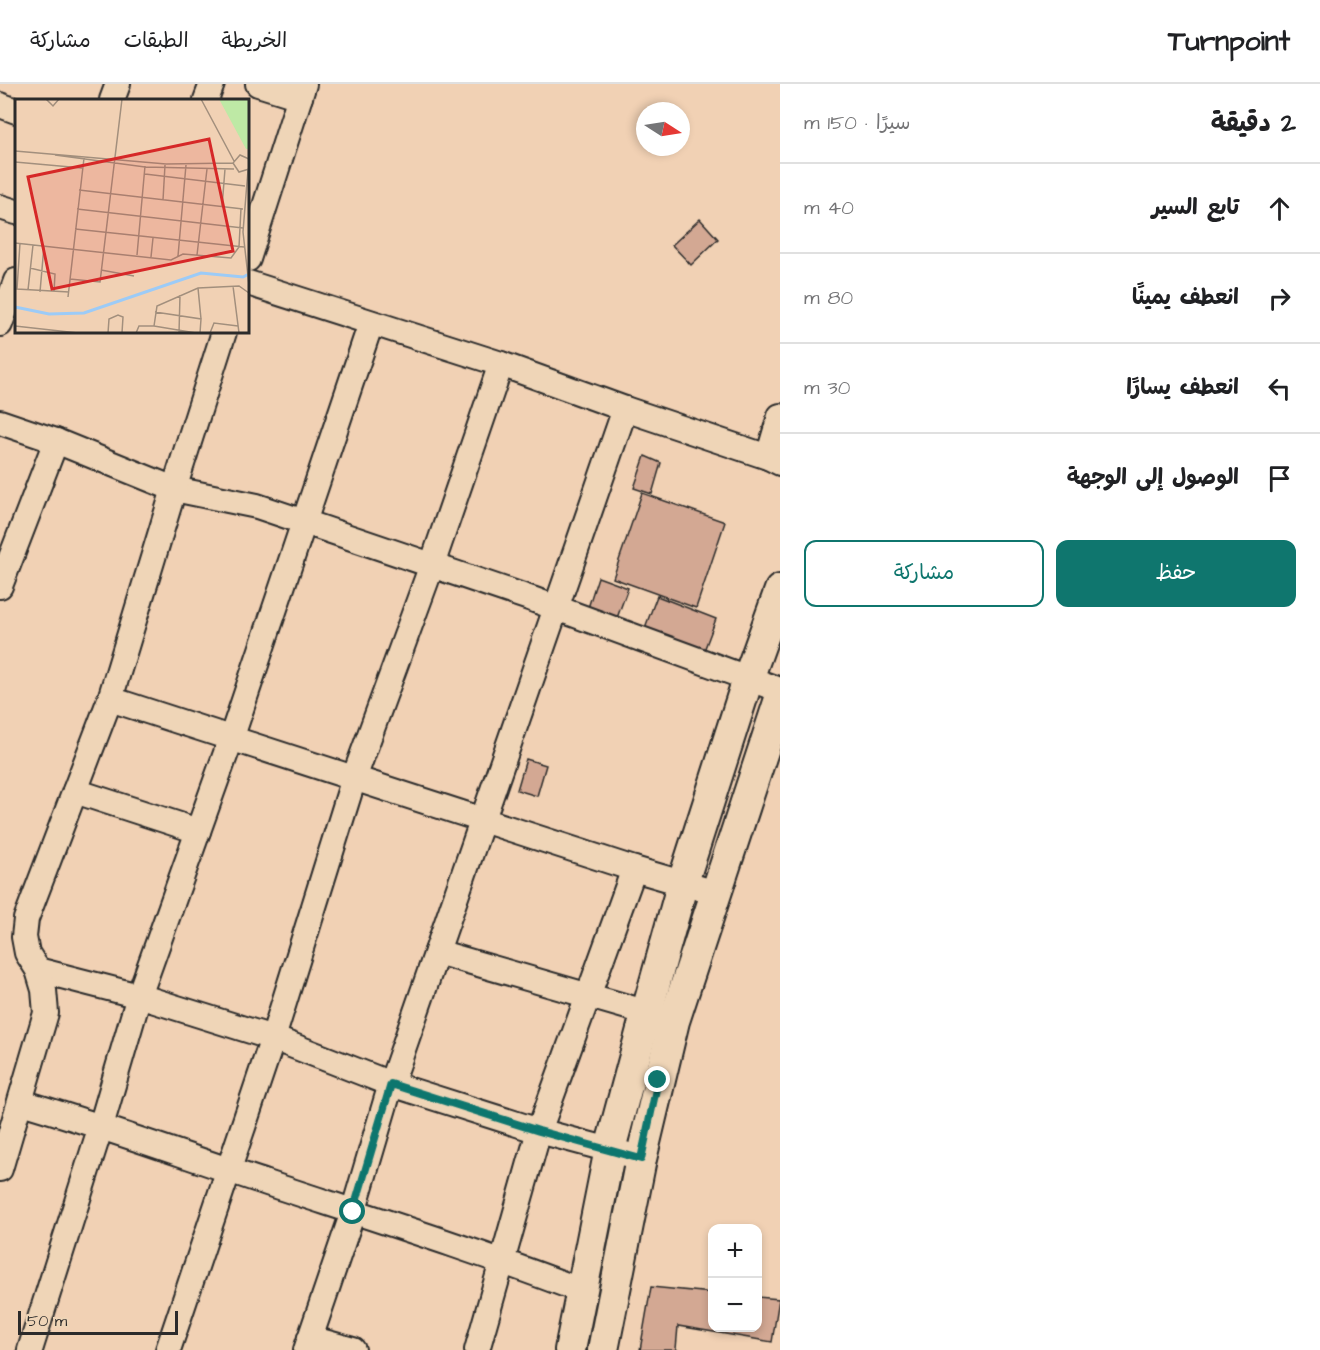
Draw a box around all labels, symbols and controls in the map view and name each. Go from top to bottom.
text: Turnpoint [1168,22,1290,61]
text: مشاركة [30,26,91,55]
text: الطبقات [124,26,189,55]
text: الخريطة [222,26,287,55]
inset map [15,99,249,333]
north arrow [636,102,690,156]
text: 2 دقيقة [1211,105,1296,141]
text: سيرًا · 150 m [804,109,911,137]
text: تابع السير [1152,192,1239,223]
icon: ahead [1263,192,1296,225]
text: 40 m [804,194,854,222]
text: انعطف يمينًا [1132,282,1239,313]
icon: right [1263,282,1296,315]
text: 80 m [804,284,853,312]
text: انعطف يسارًا [1126,372,1239,403]
icon: left [1263,372,1296,405]
text: 30 m [804,374,850,402]
text: الوصول إلى الوجهة [1067,462,1239,493]
icon: arrive [1263,462,1296,495]
button: مشاركة [804,540,1044,607]
button: حفظ [1056,540,1296,607]
route end [644,1066,670,1092]
route start [339,1198,365,1224]
map controls [708,1224,762,1332]
button: + [708,1224,762,1278]
button: − [708,1278,762,1332]
scale bar [18,1308,178,1336]
text: 50 m [27,1310,67,1332]

